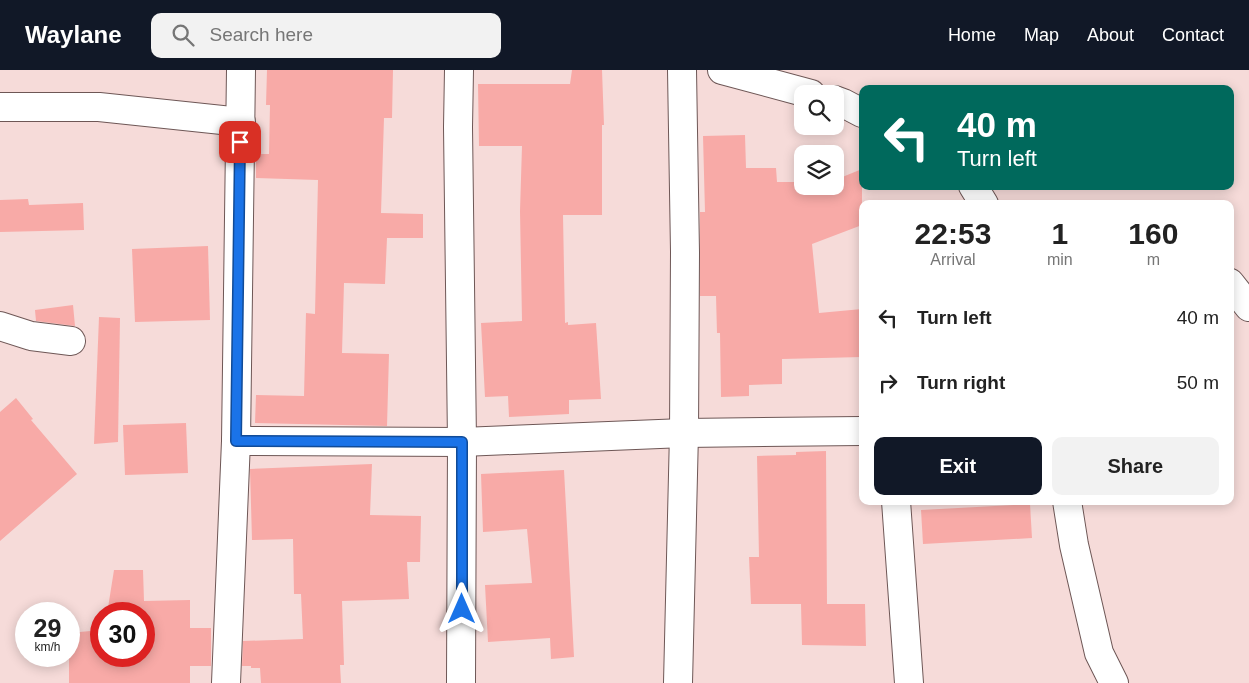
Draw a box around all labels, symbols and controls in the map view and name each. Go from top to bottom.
search box [151,13,501,58]
text: Waylane [25,21,121,48]
icon: search [169,21,197,49]
text: Search here [209,24,313,45]
text: Home [948,25,996,45]
text: Map [1024,25,1059,45]
text: About [1087,25,1134,45]
text: Contact [1162,25,1224,45]
map controls [794,85,844,195]
button: search [794,85,844,135]
icon: left [874,105,939,170]
text: 40 m [957,105,1037,144]
pin [219,121,261,163]
icon: arrive [226,128,254,156]
button: layers [794,145,844,195]
text: Turn left [957,146,1037,171]
text: 22:53 [915,217,991,250]
text: 1 [1051,217,1068,250]
text: 160 [1128,217,1178,250]
text: Arrival [930,251,976,268]
text: min [1047,251,1073,268]
text: m [1147,251,1160,268]
icon: left [874,304,902,332]
text: Turn left [917,307,992,328]
text: 40 m [1177,307,1219,328]
icon: right [874,369,902,397]
text: Turn right [917,372,1005,393]
text: 50 m [1177,372,1219,393]
button: Exit [874,437,1042,495]
button: Share [1052,437,1219,495]
position arrow [435,582,487,634]
speed limit sign: 30 [90,602,155,667]
text: 29 [34,614,61,642]
text: km/h [34,640,61,654]

